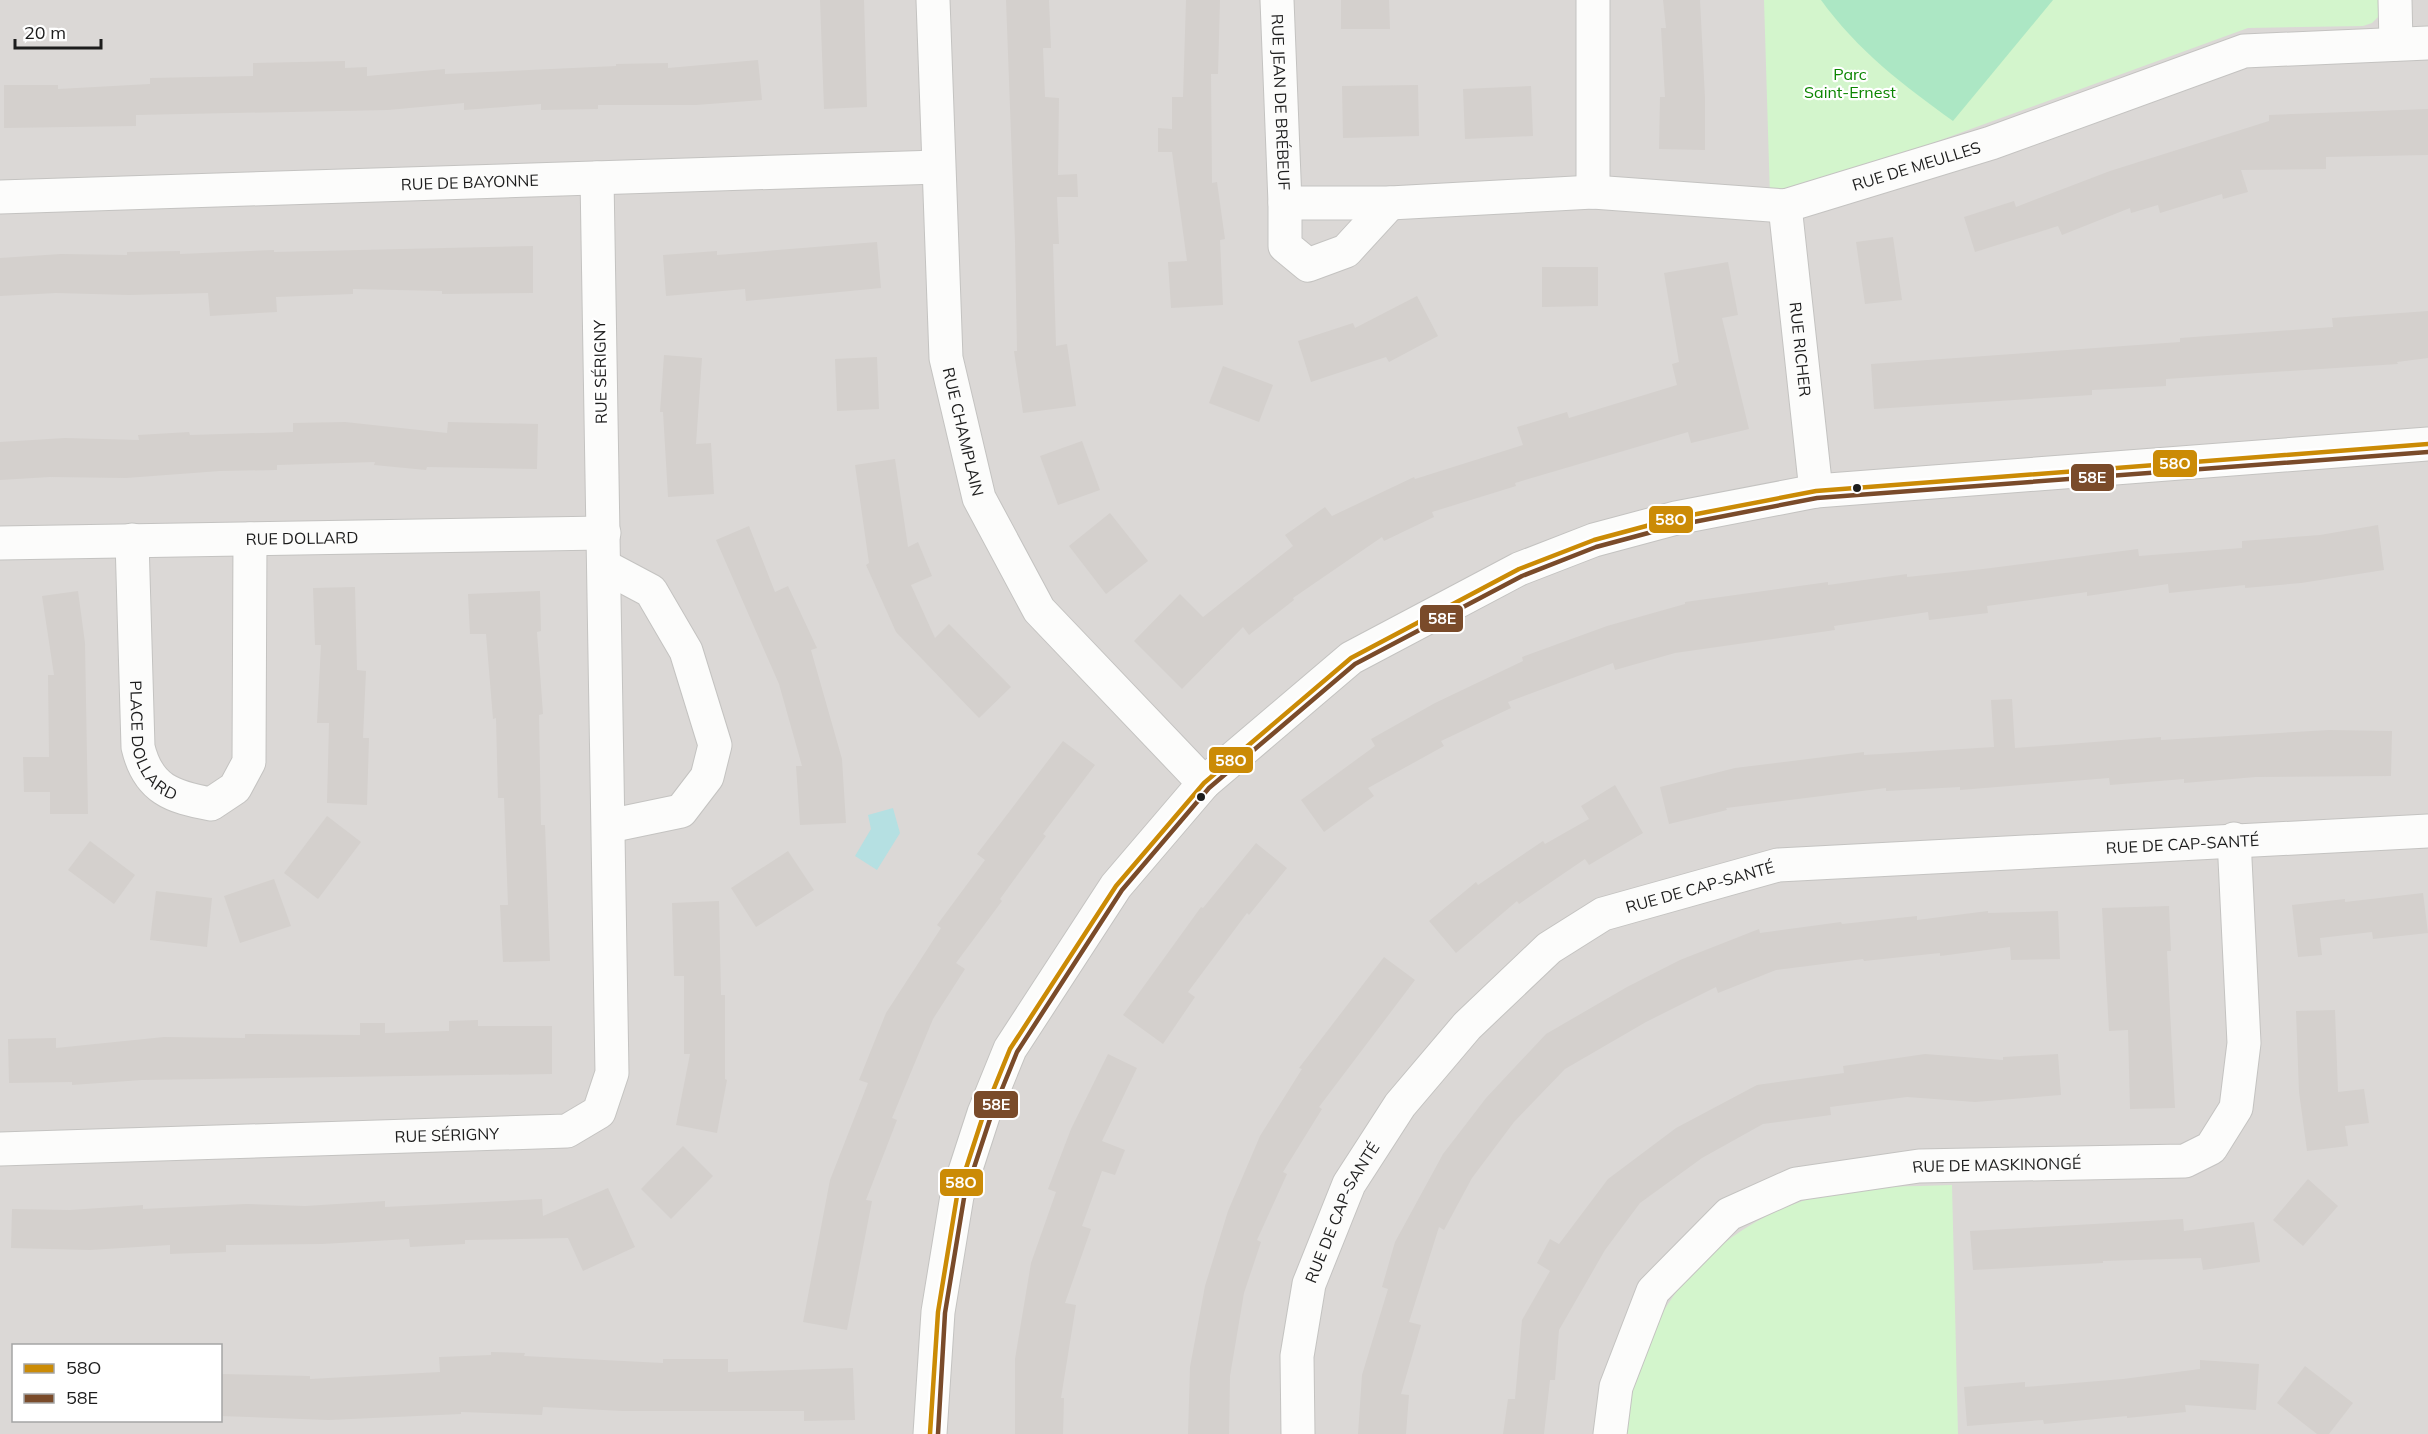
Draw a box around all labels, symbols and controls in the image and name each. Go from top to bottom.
scale bar [15,12,100,50]
street label: RUE JEAN DE BRÉBEUF [1268,13,1294,191]
text: 20 m [24,21,66,44]
park label: Parc Saint-Ernest [1804,64,1896,102]
street label: RUE DE MEULLES [1849,137,1983,195]
street label: RUE DE BAYONNE [400,170,539,194]
street label: RUE RICHER [1785,301,1816,398]
street label: RUE SÉRIGNY [589,319,611,424]
street label: RUE CHAMPLAIN [939,365,988,498]
line badge: 58O [2152,449,2198,478]
text: 58O [2159,453,2191,473]
line badge: 58E [2070,463,2115,492]
text: 58E [2078,467,2106,487]
unlabelled marker [1851,482,1863,494]
line badge: 58O [1648,505,1694,534]
text: 58O [1655,509,1687,529]
street label: RUE DOLLARD [245,527,358,549]
line badge: 58E [1419,604,1464,633]
text: 58E [1428,608,1456,628]
street label: PLACE DOLLARD [126,680,181,804]
line badge: 58O [1208,746,1254,774]
text: 58O [1215,750,1247,770]
unlabelled marker [1195,791,1207,803]
street label: RUE DE CAP-SANTÉ [2105,830,2260,858]
street label: RUE DE CAP-SANTÉ [1623,857,1777,917]
line badge: 58E [973,1090,1019,1119]
text: 58E [982,1094,1010,1114]
street label: RUE SÉRIGNY [394,1123,500,1146]
street label: RUE DE CAP-SANTÉ [1301,1138,1383,1286]
street label: RUE DE MASKINONGÉ [1911,1153,2081,1177]
line badge: 58O [939,1168,984,1197]
text: 58O [945,1172,977,1192]
legend [12,1344,222,1422]
text: 58O [66,1356,102,1379]
text: 58E [66,1386,98,1409]

